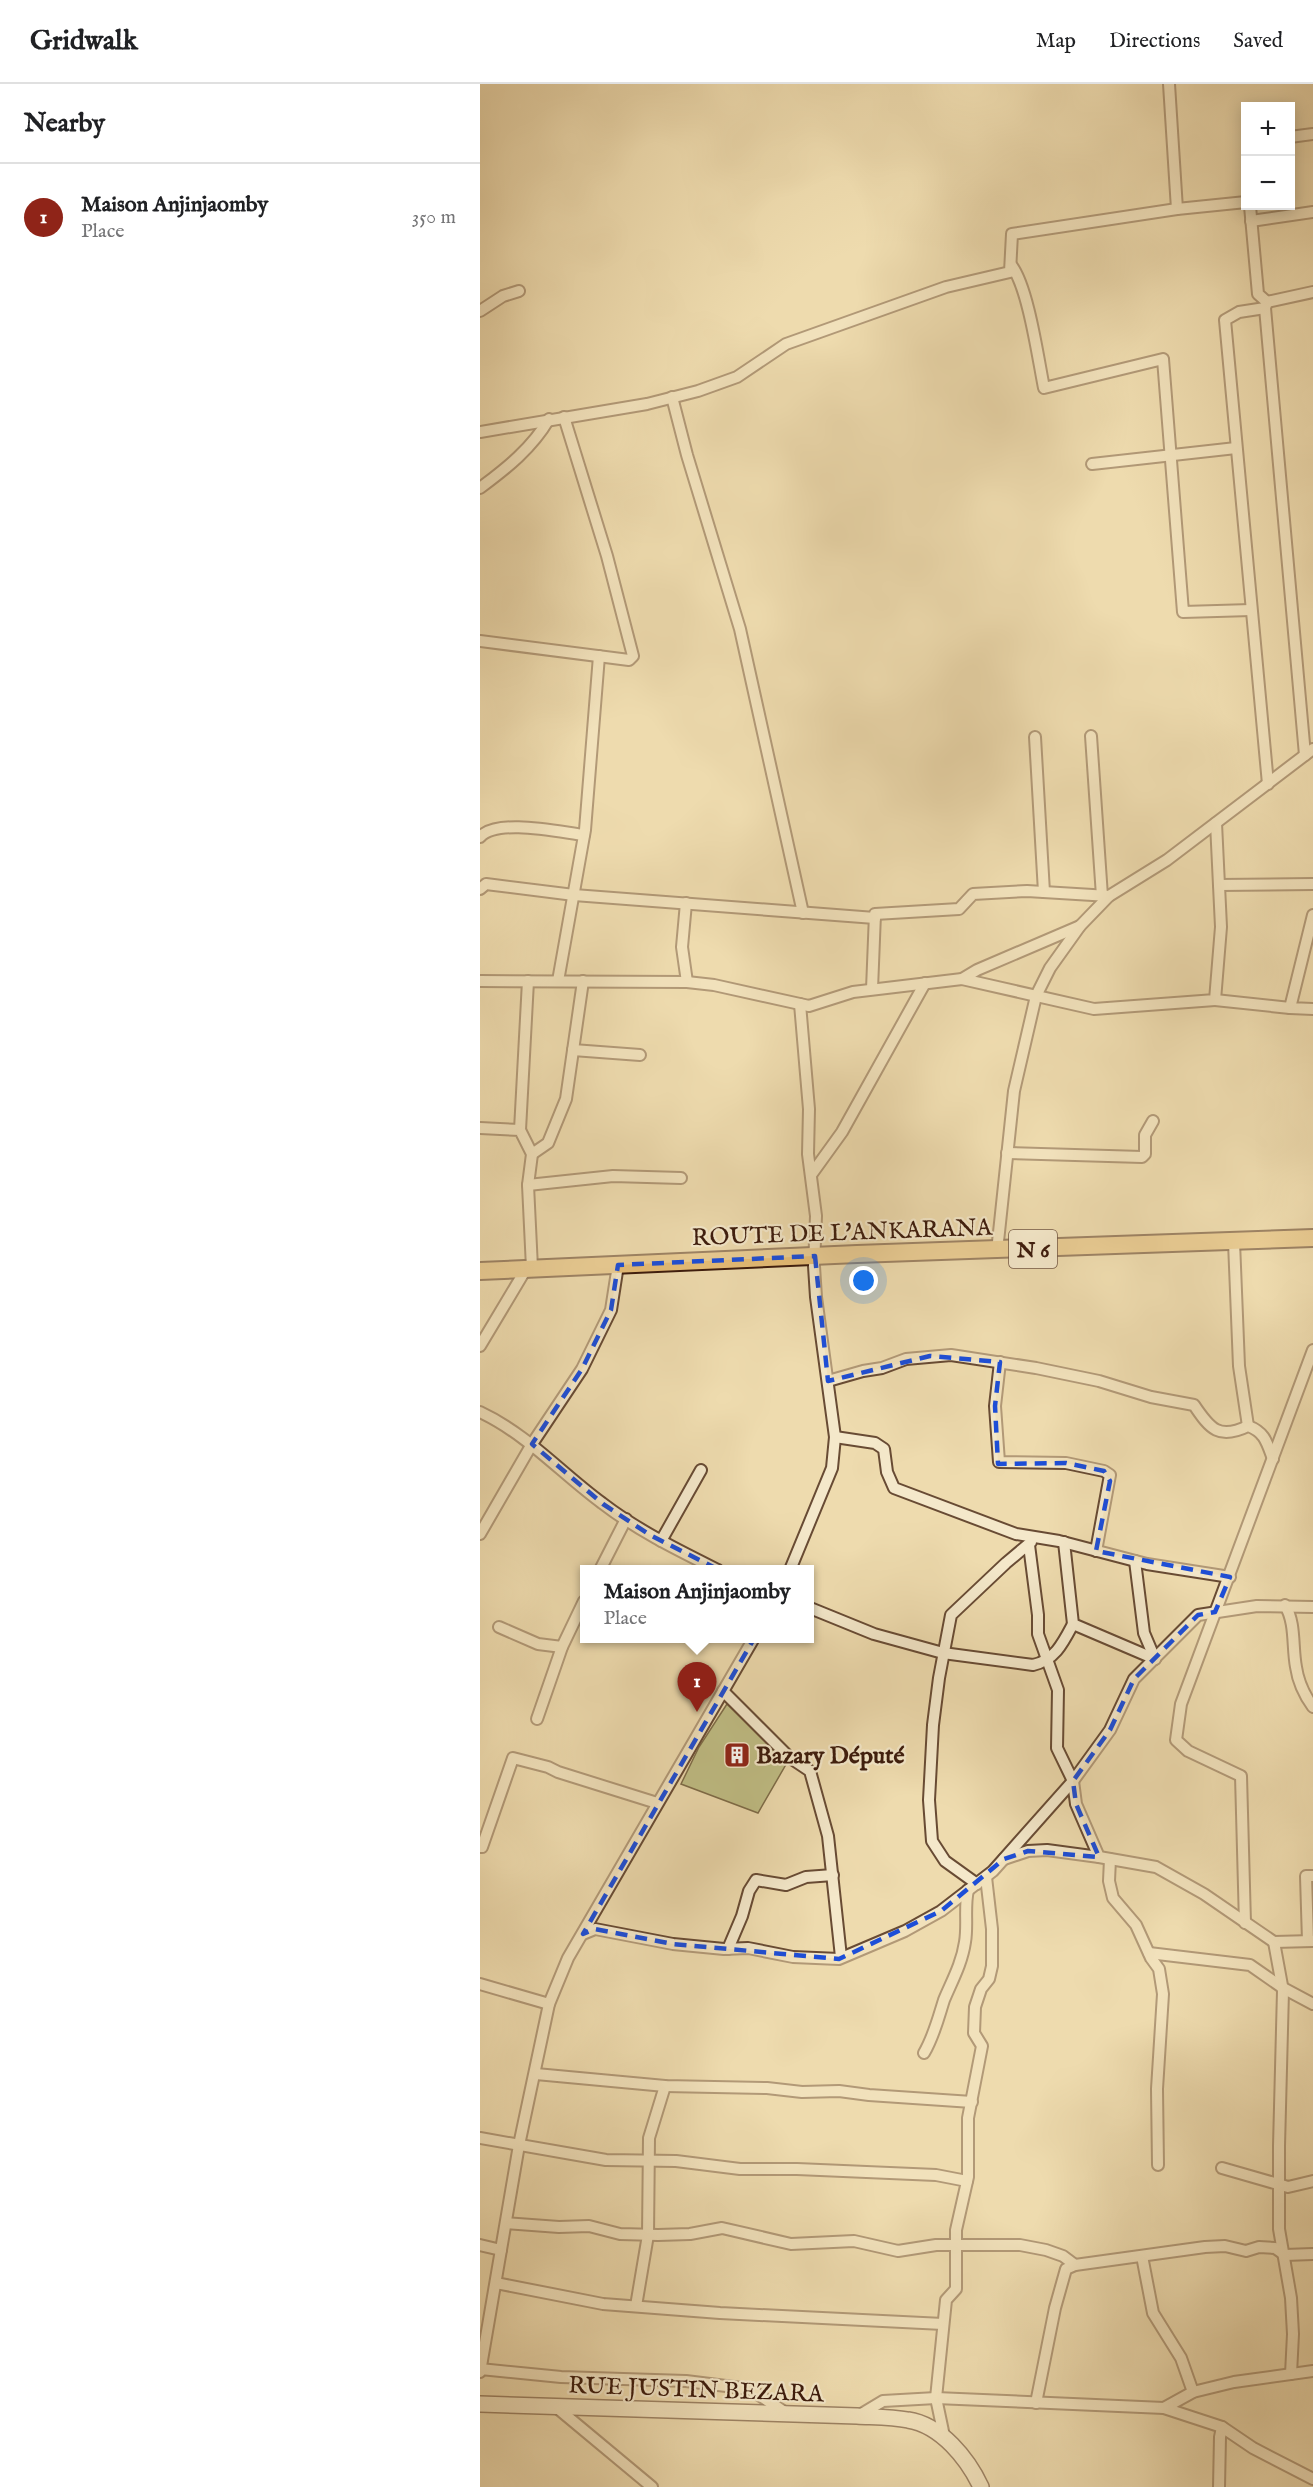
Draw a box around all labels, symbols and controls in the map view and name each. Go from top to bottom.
text: Gridwalk [30,24,138,59]
text: Map [1036,28,1076,55]
text: Directions [1109,28,1200,55]
text: Saved [1233,28,1283,55]
map controls [1241,102,1295,210]
button: + [1241,102,1295,156]
text: Nearby [24,107,105,140]
button: − [1241,156,1295,210]
text: Maison Anjinjaomby [81,191,268,219]
text: 1 [40,205,47,230]
text: 350 m [412,205,456,230]
text: Place [81,219,124,244]
street label: ROUTE DE L'ANKARANA [691,1213,994,1254]
road number: N 6 [1009,1230,1057,1268]
your location [849,1266,878,1295]
popup [580,1565,814,1643]
text: Maison Anjinjaomby [603,1578,791,1606]
text: Place [603,1606,647,1631]
pin: 1 [678,1662,716,1712]
building icon: Bazary Député [722,1740,752,1770]
place label: Bazary Député [756,1741,904,1772]
street label: RUE JUSTIN BEZARA [568,2371,825,2410]

